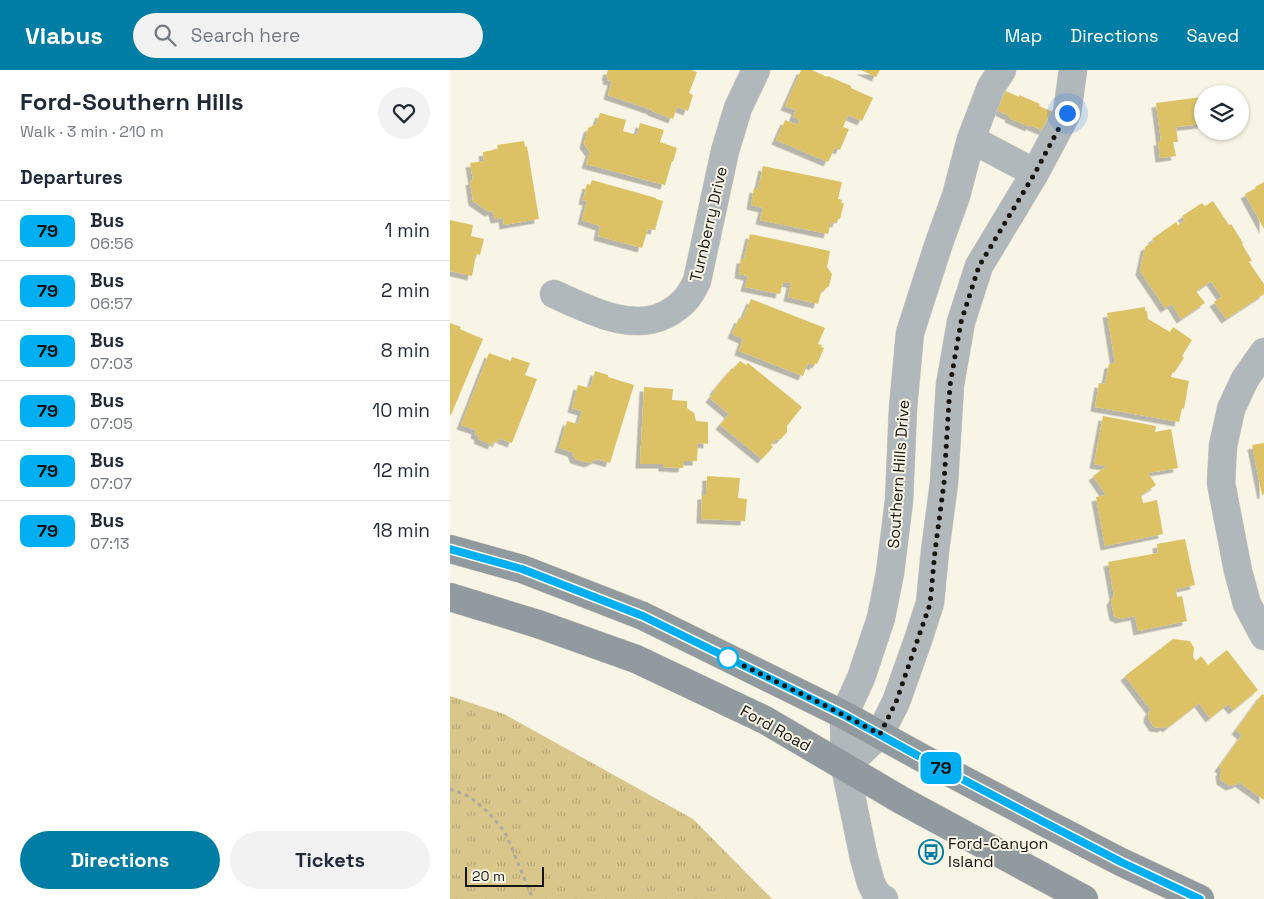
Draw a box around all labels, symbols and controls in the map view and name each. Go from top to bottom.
search box [133,13,483,58]
text: Viabus [25,20,103,51]
icon: search [151,21,179,49]
text: Search here [191,23,300,48]
text: Map [1005,24,1042,47]
text: Directions [1070,24,1159,47]
text: Saved [1187,24,1239,47]
map controls [1194,85,1249,140]
button: layers [1194,85,1249,140]
text: Ford-Southern Hills [20,86,244,117]
button: heart [378,87,430,139]
your location [1055,101,1080,126]
text: Walk · 3 min · 210 m [20,121,164,142]
street label: Turnberry Drive [685,164,732,284]
text: Departures [20,165,123,190]
text: Bus [90,208,124,233]
text: 1 min [385,218,430,243]
text: 79 [37,219,58,242]
text: 06:56 [90,233,133,254]
text: Bus [90,268,124,293]
text: 2 min [381,278,430,303]
text: 79 [37,279,58,302]
text: 06:57 [90,293,133,314]
text: Bus [90,328,124,353]
text: 8 min [381,338,430,363]
text: 79 [37,339,58,362]
text: 07:03 [90,353,133,374]
text: Bus [90,388,124,413]
text: 10 min [372,398,430,423]
text: 79 [37,399,58,422]
street label: Southern Hills Drive [883,399,914,549]
text: 07:05 [90,413,133,434]
text: Bus [90,448,124,473]
text: 12 min [373,458,430,483]
text: 79 [37,459,58,482]
text: 07:07 [90,473,132,494]
text: Bus [90,508,124,533]
text: 18 min [373,518,430,543]
text: 79 [37,519,58,542]
text: 07:13 [90,533,129,554]
unlabelled marker [717,647,739,669]
street label: Ford Road [737,700,815,756]
line badge: 79 [918,752,964,784]
text: 79 [930,756,952,779]
button: Directions [20,831,220,889]
button: Tickets [230,831,430,889]
place label: Ford-Canyon Island [948,833,1048,872]
bus stop icon: Ford-Canyon Island [918,839,944,865]
scale bar [465,864,544,887]
text: 20 m [472,867,505,885]

